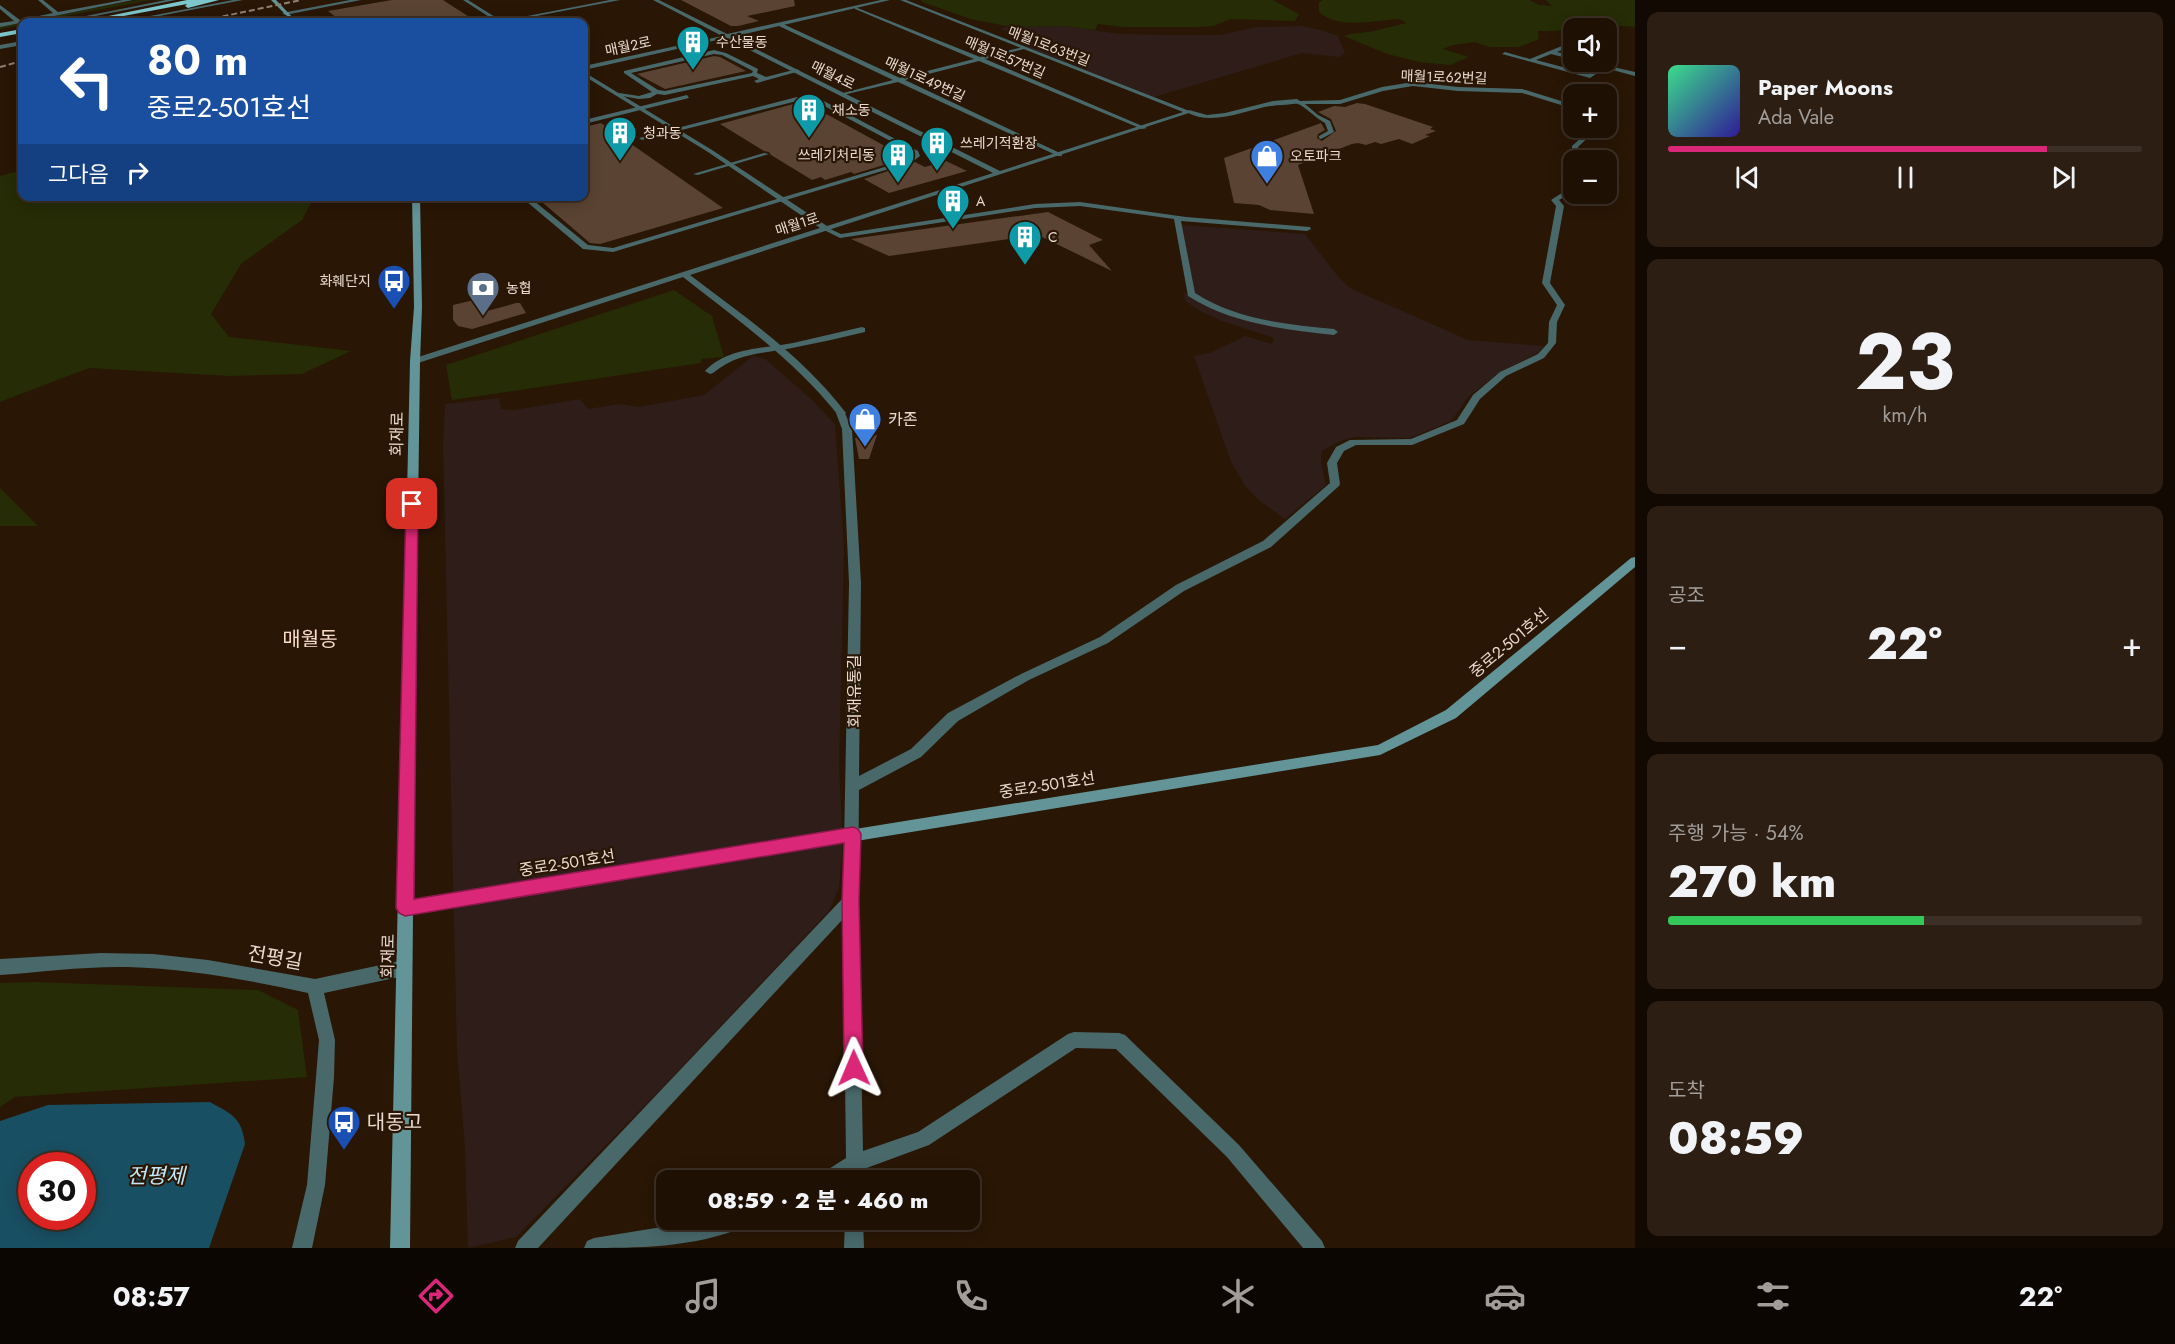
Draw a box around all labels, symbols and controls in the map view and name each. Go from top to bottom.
map controls [1563,18,1617,204]
button: sound [1563,18,1617,72]
street label: 매월1로63번길 [1005,21,1093,71]
building icon: 수산물동 [675,24,711,71]
text: 80 m [147,30,248,91]
street label: 매월2로 [603,31,653,61]
street label: 매월1로57번길 [962,31,1048,83]
place label: 수산물동 [716,32,768,52]
icon: left [48,42,126,120]
street label: 매월1로49번길 [881,52,969,106]
street label: 매월4로 [808,56,859,94]
street label: 매월1로62번길 [1400,65,1488,89]
text: Paper Moons [1758,71,1893,103]
button: + [1563,84,1617,138]
text: 중로2-501호선 [147,88,311,127]
building icon: 채소동 [791,92,827,139]
place label: 채소동 [832,100,871,120]
text: Ada Vale [1758,103,1834,132]
building icon: 청과동 [602,115,638,162]
place label: 청과동 [643,123,682,143]
building icon: 쓰레기적환장 [919,125,955,172]
place label: 쓰레기적환장 [960,133,1037,153]
building icon: 쓰레기처리동 [880,137,916,184]
shop icon: 오토파크 [1249,138,1285,185]
place label: 쓰레기처리동 [798,145,875,165]
place label: 오토파크 [1290,146,1342,166]
button: − [1563,150,1617,204]
icon: right [121,156,154,189]
text: 그다음 [48,158,109,190]
icon: previous [1731,161,1764,194]
icon: pause [1889,161,1922,194]
icon: next [2047,161,2080,194]
building icon: A [935,183,971,230]
place label: A [976,191,986,211]
street label: 매월1로 [773,208,822,240]
building icon: C [1007,219,1043,266]
place label: C [1048,227,1058,247]
bus stop icon: 화훼단지 [376,263,412,310]
bank icon: 농협 [465,270,501,317]
place label: 화훼단지 [319,271,371,291]
place label: 농협 [506,278,532,298]
text: 23 [1855,306,1955,418]
shop icon: 카존 [847,401,883,448]
text: km/h [1882,401,1928,430]
place label: 카존 [888,408,918,431]
street label: 회재로 [385,411,409,456]
pin [386,478,437,529]
icon: arrive [395,487,428,520]
text: 공조 [1668,581,1705,610]
street label: 중로2-501호선 [1464,603,1554,683]
text: 22° [1867,611,1942,676]
text: − [1668,621,1687,668]
text: + [2122,621,2142,668]
district label: 매월동 [282,625,338,654]
street label: 회재유통길 [843,654,866,728]
street label: 중로2-501호선 [997,766,1097,804]
text: 주행 가능 · 54% [1668,819,1804,848]
street label: 중로2-501호선 [517,844,617,882]
text: 270 km [1668,849,1836,914]
street label: 회재로 [376,933,400,978]
street label: 전평길 [245,939,305,977]
position arrow [822,1036,886,1100]
text: 도착 [1668,1076,1705,1105]
bus stop icon: 대동고 [326,1104,362,1151]
text: 08:59 [1668,1106,1804,1171]
place label: 대동고 [367,1108,422,1137]
speed limit sign: 30 [18,1152,96,1230]
water label: 전평제 [127,1161,188,1191]
text: 08:59 · 2 분 · 460 m [708,1184,928,1216]
icon: directions [415,1275,457,1317]
icon: music [682,1275,724,1317]
icon: phone [950,1275,992,1317]
icon: climate [1217,1275,1259,1317]
icon: car [1484,1275,1526,1317]
icon: filters [1752,1275,1794,1317]
text: 08:57 [113,1277,190,1316]
text: 22° [2019,1277,2062,1316]

